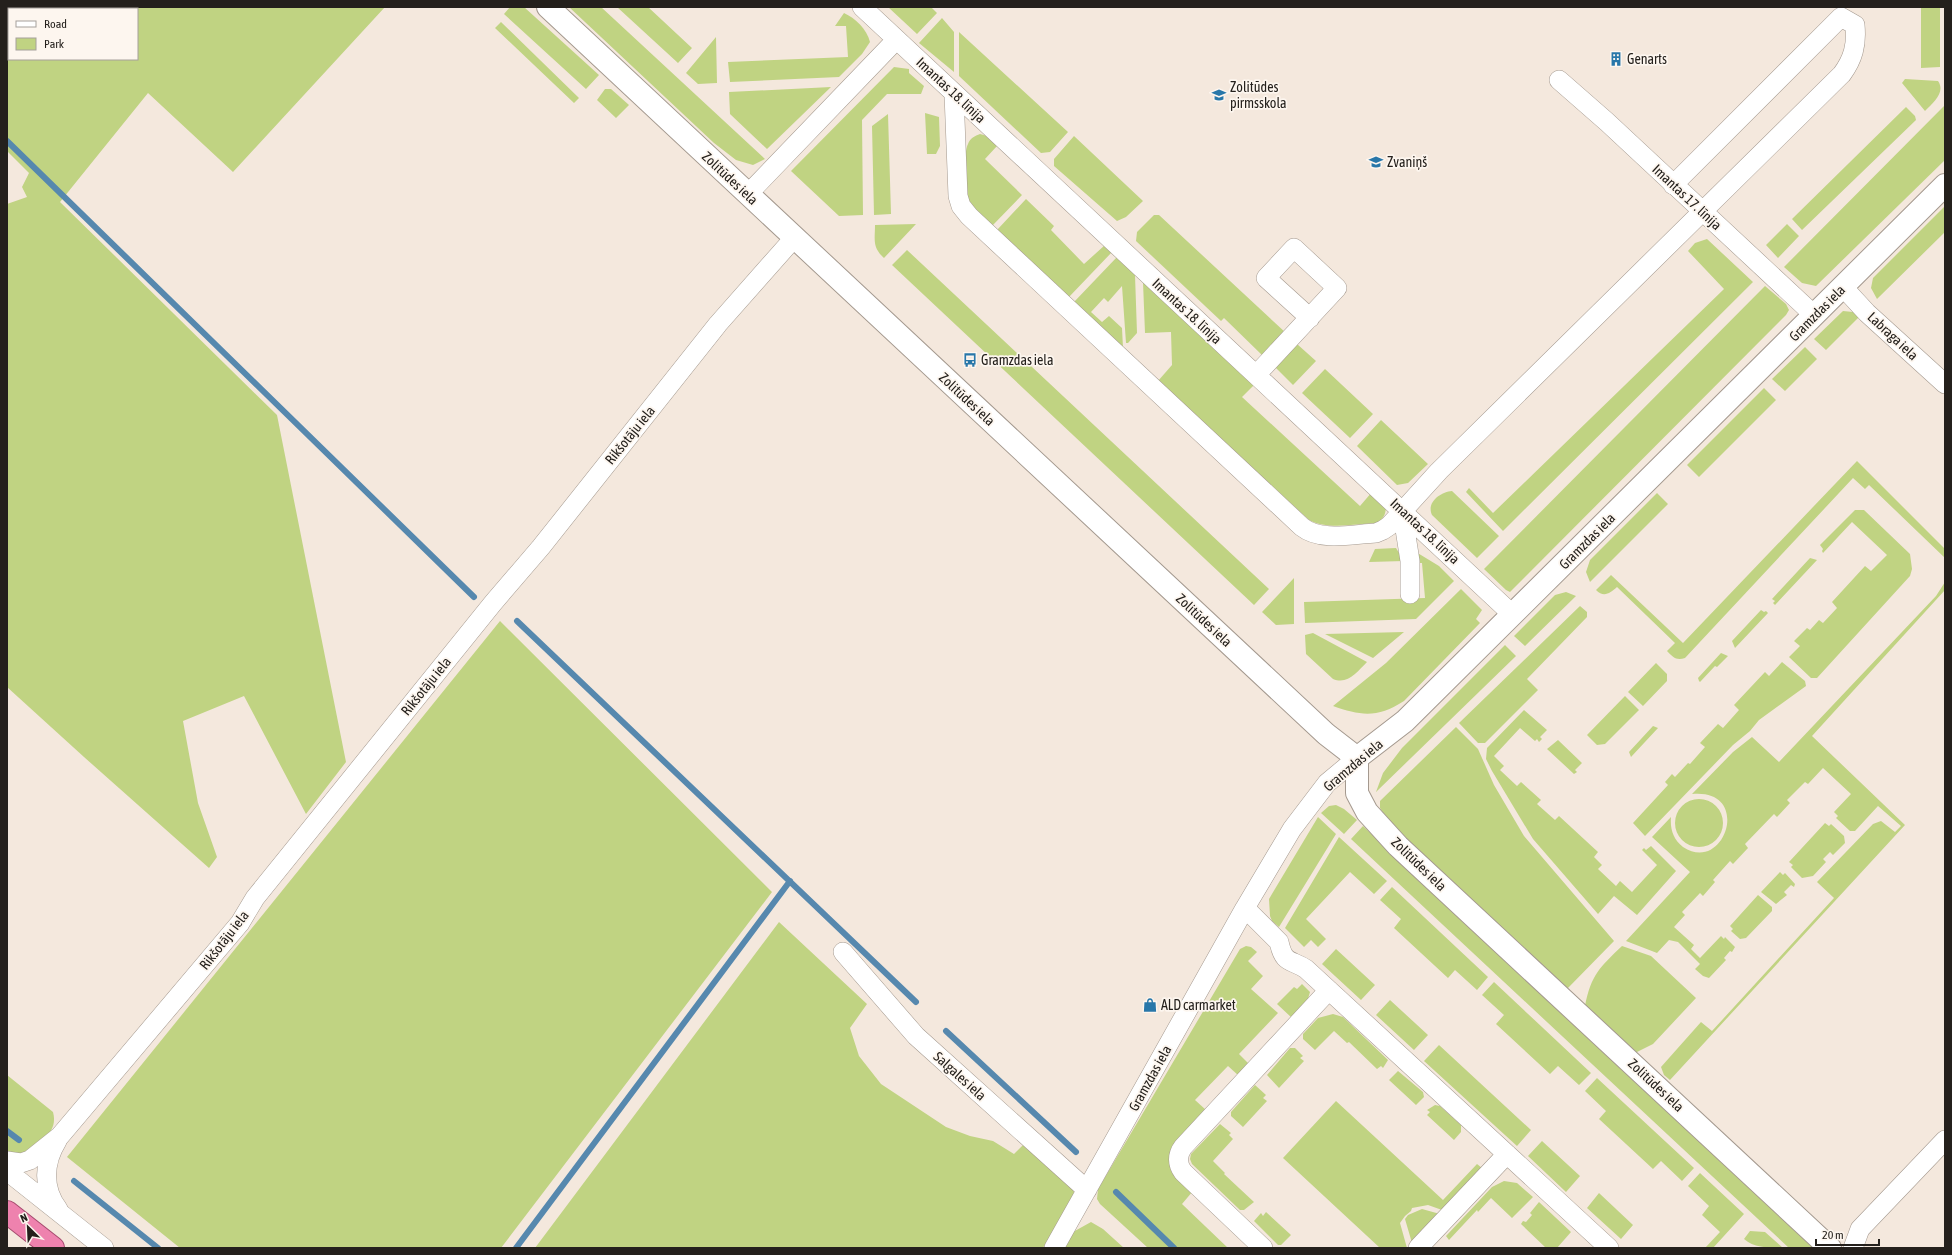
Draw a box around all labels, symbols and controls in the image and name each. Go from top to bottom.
legend [8,8,138,60]
text: Road [44,17,67,31]
text: Park [44,37,65,51]
building icon: Genarts [1608,51,1624,67]
place label: Genarts [1627,51,1667,67]
street label: Imantas 18. līnija [913,54,989,126]
place label: Zolitūdes pirmsskola [1230,79,1287,111]
school or university icon: Zolitūdes pirmsskola [1211,87,1227,103]
street label: Zolitūdes iela [699,148,761,208]
school or university icon: Zvaniņš [1368,154,1384,170]
place label: Zvaniņš [1387,154,1427,170]
street label: Imantas 17. līnija [1649,161,1725,233]
street label: Imantas 18. līnija [1149,275,1225,347]
street label: Gramzdas iela [1786,282,1848,344]
street label: Labraga iela [1865,309,1921,363]
bus stop icon: Gramzdas iela [962,352,978,368]
place label: Gramzdas iela [981,352,1054,368]
street label: Zolitūdes iela [936,369,998,429]
street label: Rikšotāju iela [602,403,658,467]
street label: Imantas 18. līnija [1387,495,1463,567]
street label: Gramzdas iela [1556,510,1618,572]
street label: Zolitūdes iela [1173,590,1235,650]
street label: Rikšotāju iela [398,654,454,718]
street label: Gramzdas iela [1320,736,1386,794]
street label: Zolitūdes iela [1388,834,1450,894]
street label: Rikšotāju iela [196,907,252,973]
shop icon: ALD carmarket [1142,997,1158,1013]
place label: ALD carmarket [1161,997,1236,1013]
street label: Gramzdas iela [1125,1042,1175,1114]
street label: Salgales iela [931,1048,989,1104]
street label: Zolitūdes iela [1625,1055,1687,1115]
north arrow [8,1207,48,1247]
text: N [19,1211,29,1225]
scale bar [1816,1221,1879,1247]
text: 20 m [1822,1228,1844,1242]

